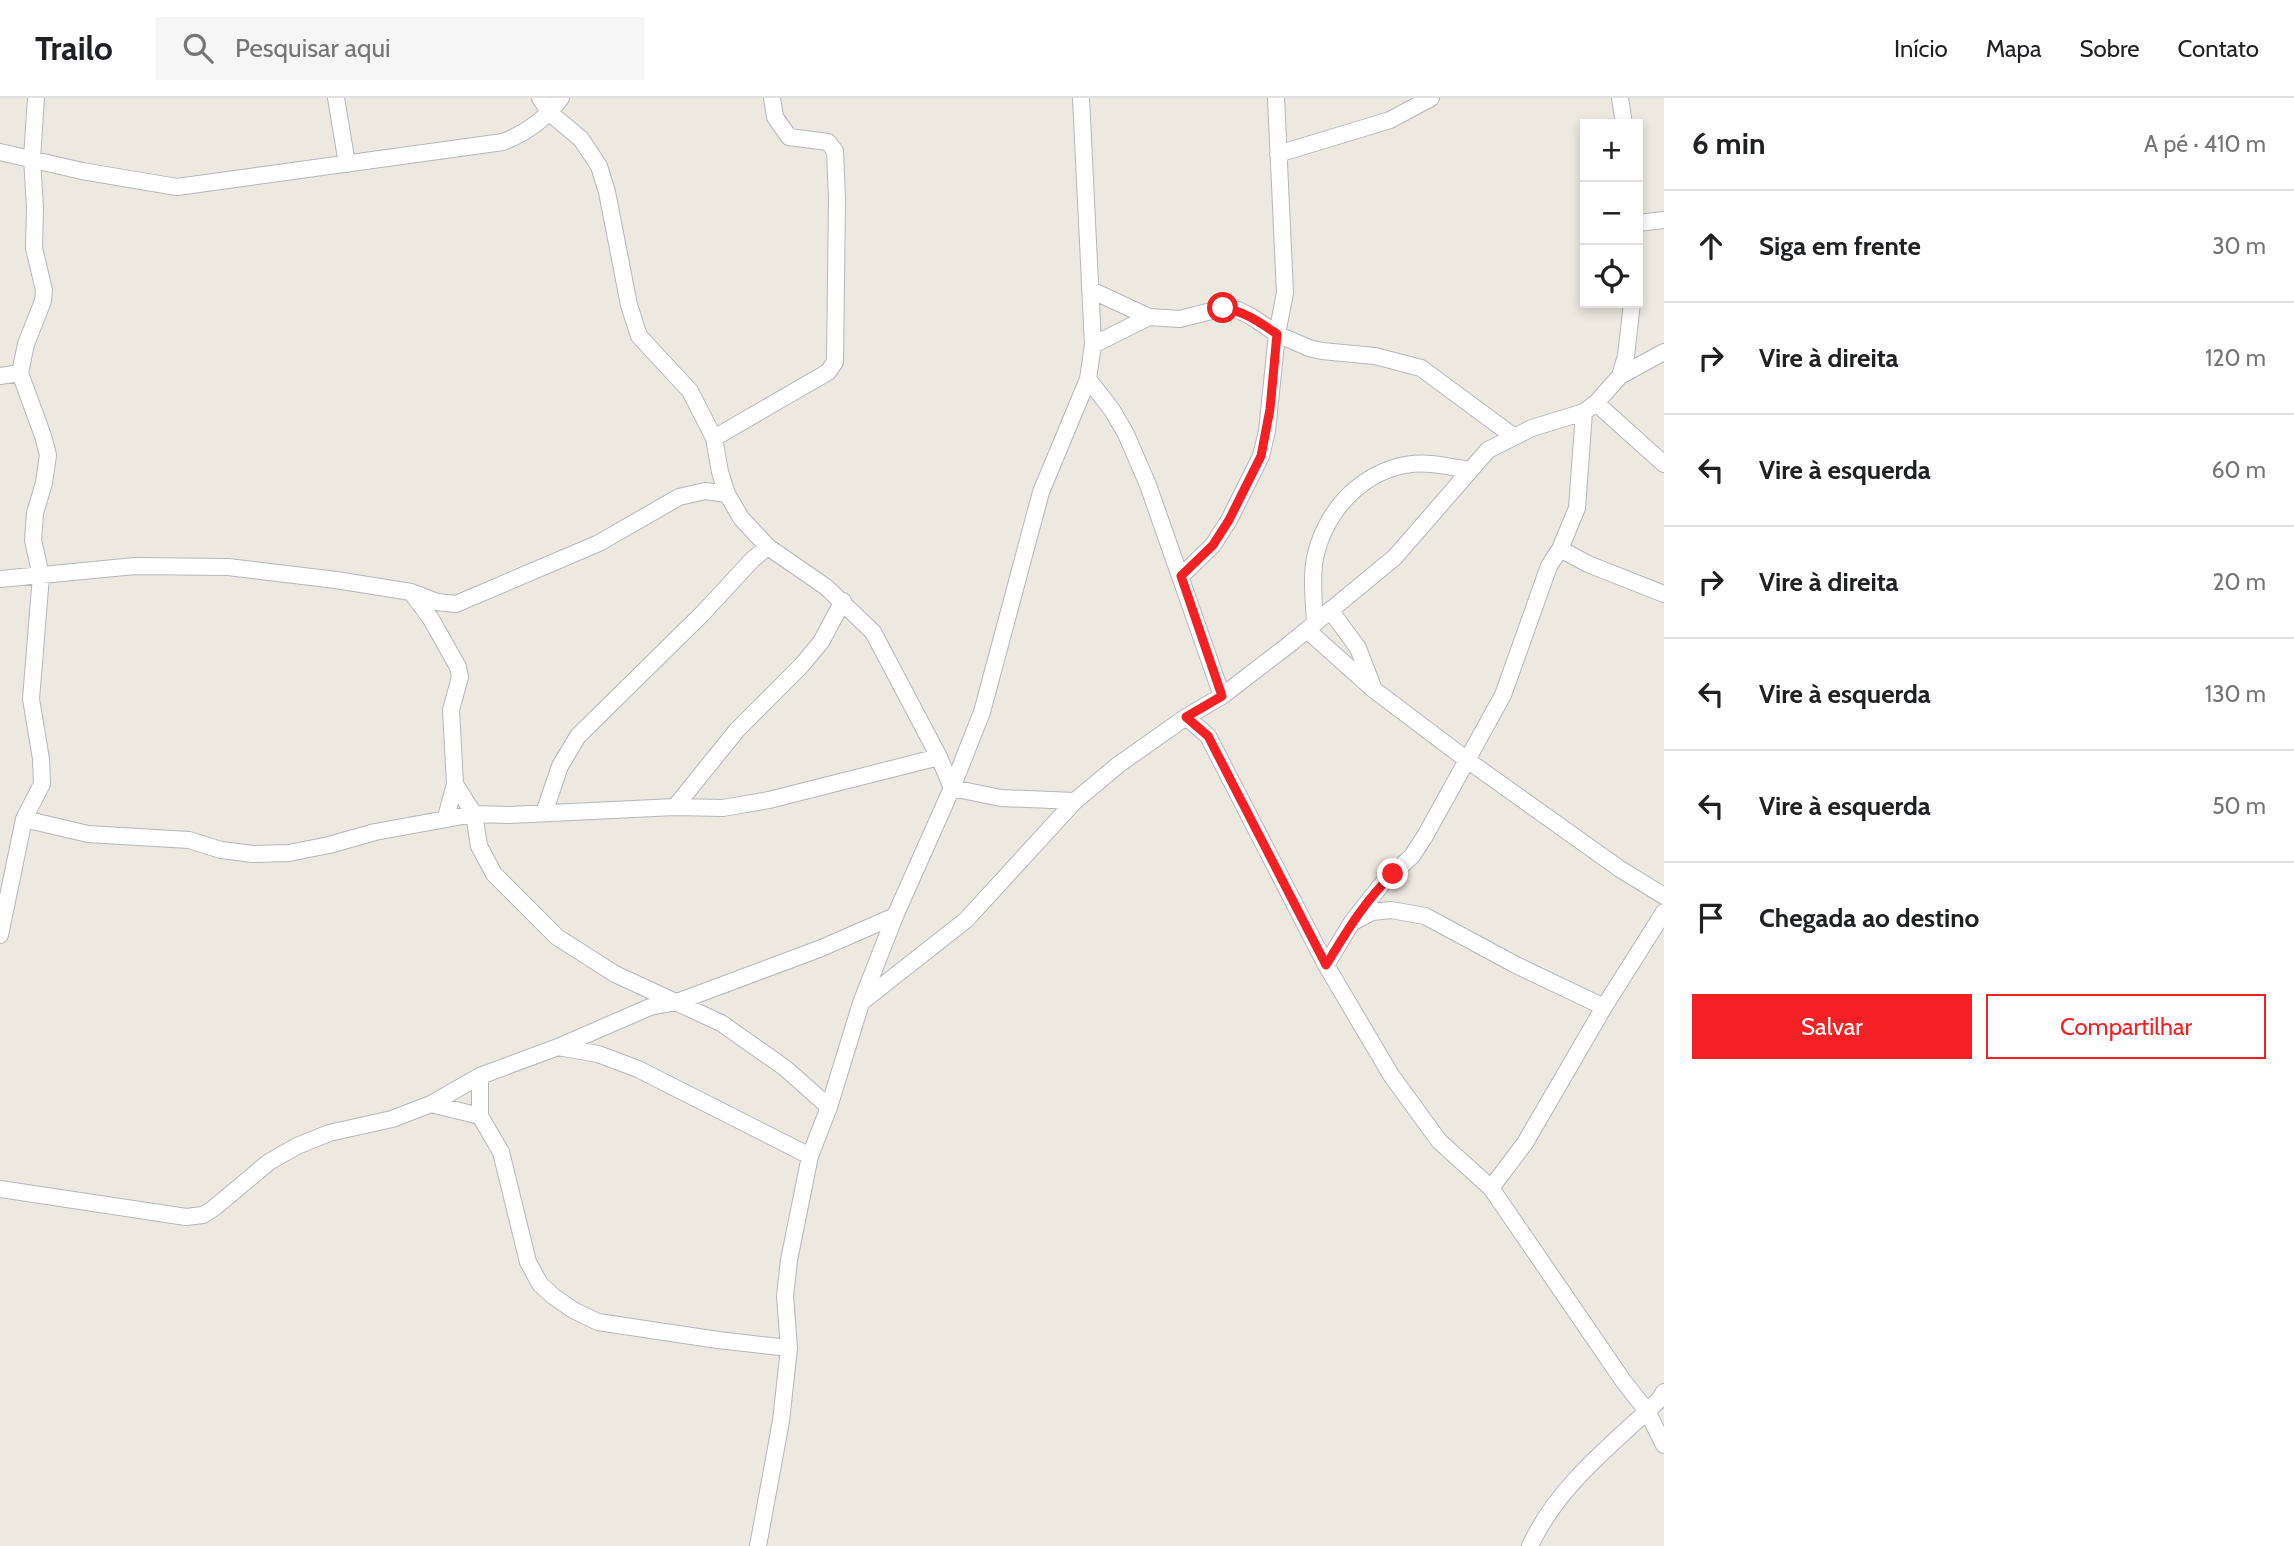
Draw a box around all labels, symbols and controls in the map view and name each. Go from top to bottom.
search box [155,17,645,80]
text: Trailo [35,28,113,68]
icon: search [179,29,217,67]
text: Pesquisar aqui [235,32,391,64]
text: Início [1894,34,1948,63]
text: Mapa [1986,34,2041,63]
text: Sobre [2079,34,2140,63]
text: Contato [2178,34,2259,63]
map controls [1580,119,1643,308]
button: + [1580,119,1643,182]
text: 6 min [1692,125,1765,162]
text: A pé · 410 m [2144,130,2266,158]
button: − [1580,182,1643,245]
icon: ahead [1692,227,1730,265]
text: Siga em frente [1759,230,1921,262]
text: 30 m [2212,232,2266,260]
button: locate [1580,245,1643,308]
route start [1207,292,1238,323]
icon: right [1692,339,1730,377]
text: Vire à direita [1759,342,1899,374]
text: 120 m [2205,344,2266,372]
icon: left [1692,451,1730,489]
text: Vire à esquerda [1759,454,1931,486]
text: 60 m [2212,456,2266,484]
icon: right [1692,563,1730,601]
text: Vire à direita [1759,566,1899,598]
text: 20 m [2213,568,2266,596]
icon: left [1692,675,1730,713]
text: Vire à esquerda [1759,678,1931,710]
text: 130 m [2205,680,2266,708]
icon: left [1692,787,1730,825]
text: Vire à esquerda [1759,790,1931,822]
text: 50 m [2212,792,2266,820]
route end [1377,858,1408,889]
icon: arrive [1692,899,1730,937]
text: Chegada ao destino [1759,902,1979,934]
button: Salvar [1692,994,1972,1059]
button: Compartilhar [1986,994,2266,1059]

